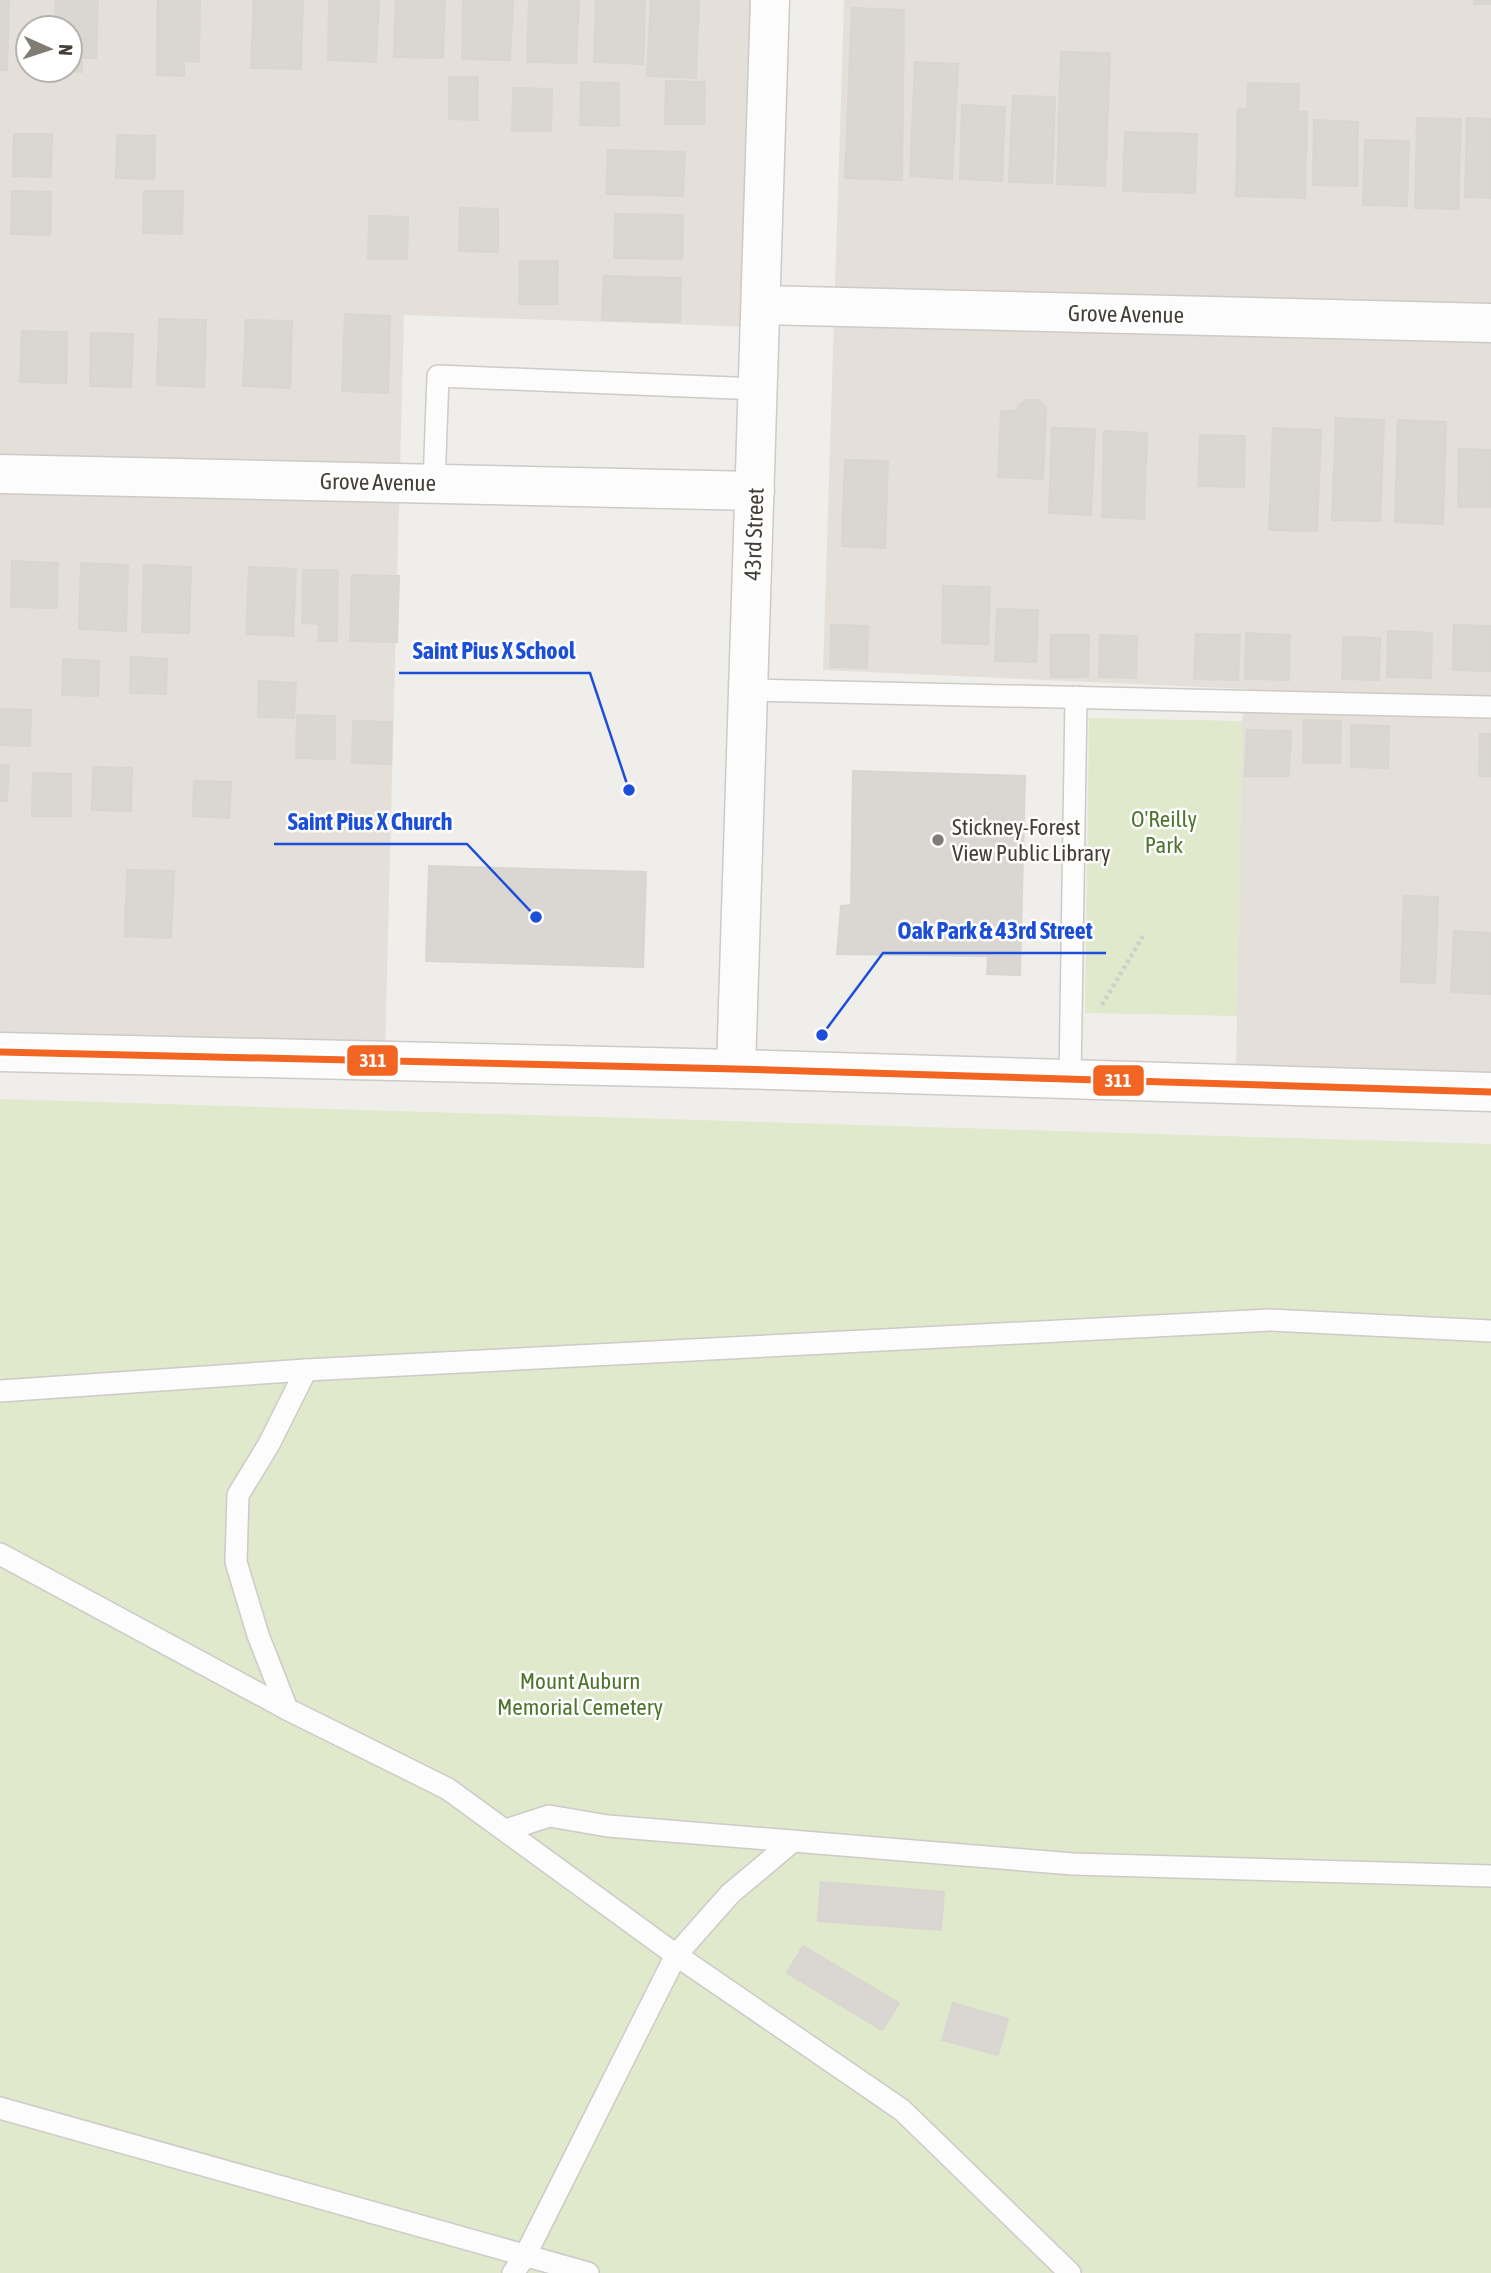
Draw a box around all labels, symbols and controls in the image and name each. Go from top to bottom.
north arrow [14,14,84,84]
text: N [55,44,77,56]
street label: Grove Avenue [1068,300,1184,328]
street label: Grove Avenue [320,468,436,496]
street label: 43rd Street [739,487,769,581]
callout: Saint Pius X School [399,628,590,673]
text: Saint Pius X School [413,637,576,664]
callout: Saint Pius X Church [274,799,467,844]
park label: O'Reilly Park [1131,806,1197,858]
text: Saint Pius X Church [288,808,452,835]
place label: Stickney-Forest View Public Library [952,814,1110,866]
marker: Stickney-Forest View Public Library [930,832,946,848]
callout: Oak Park & 43rd Street [883,908,1106,953]
text: Oak Park & 43rd Street [897,917,1093,944]
line badge: 311 [346,1044,399,1077]
text: 311 [360,1049,386,1071]
line badge: 311 [1092,1064,1145,1097]
text: 311 [1105,1069,1131,1091]
park label: Mount Auburn Memorial Cemetery [497,1668,663,1720]

